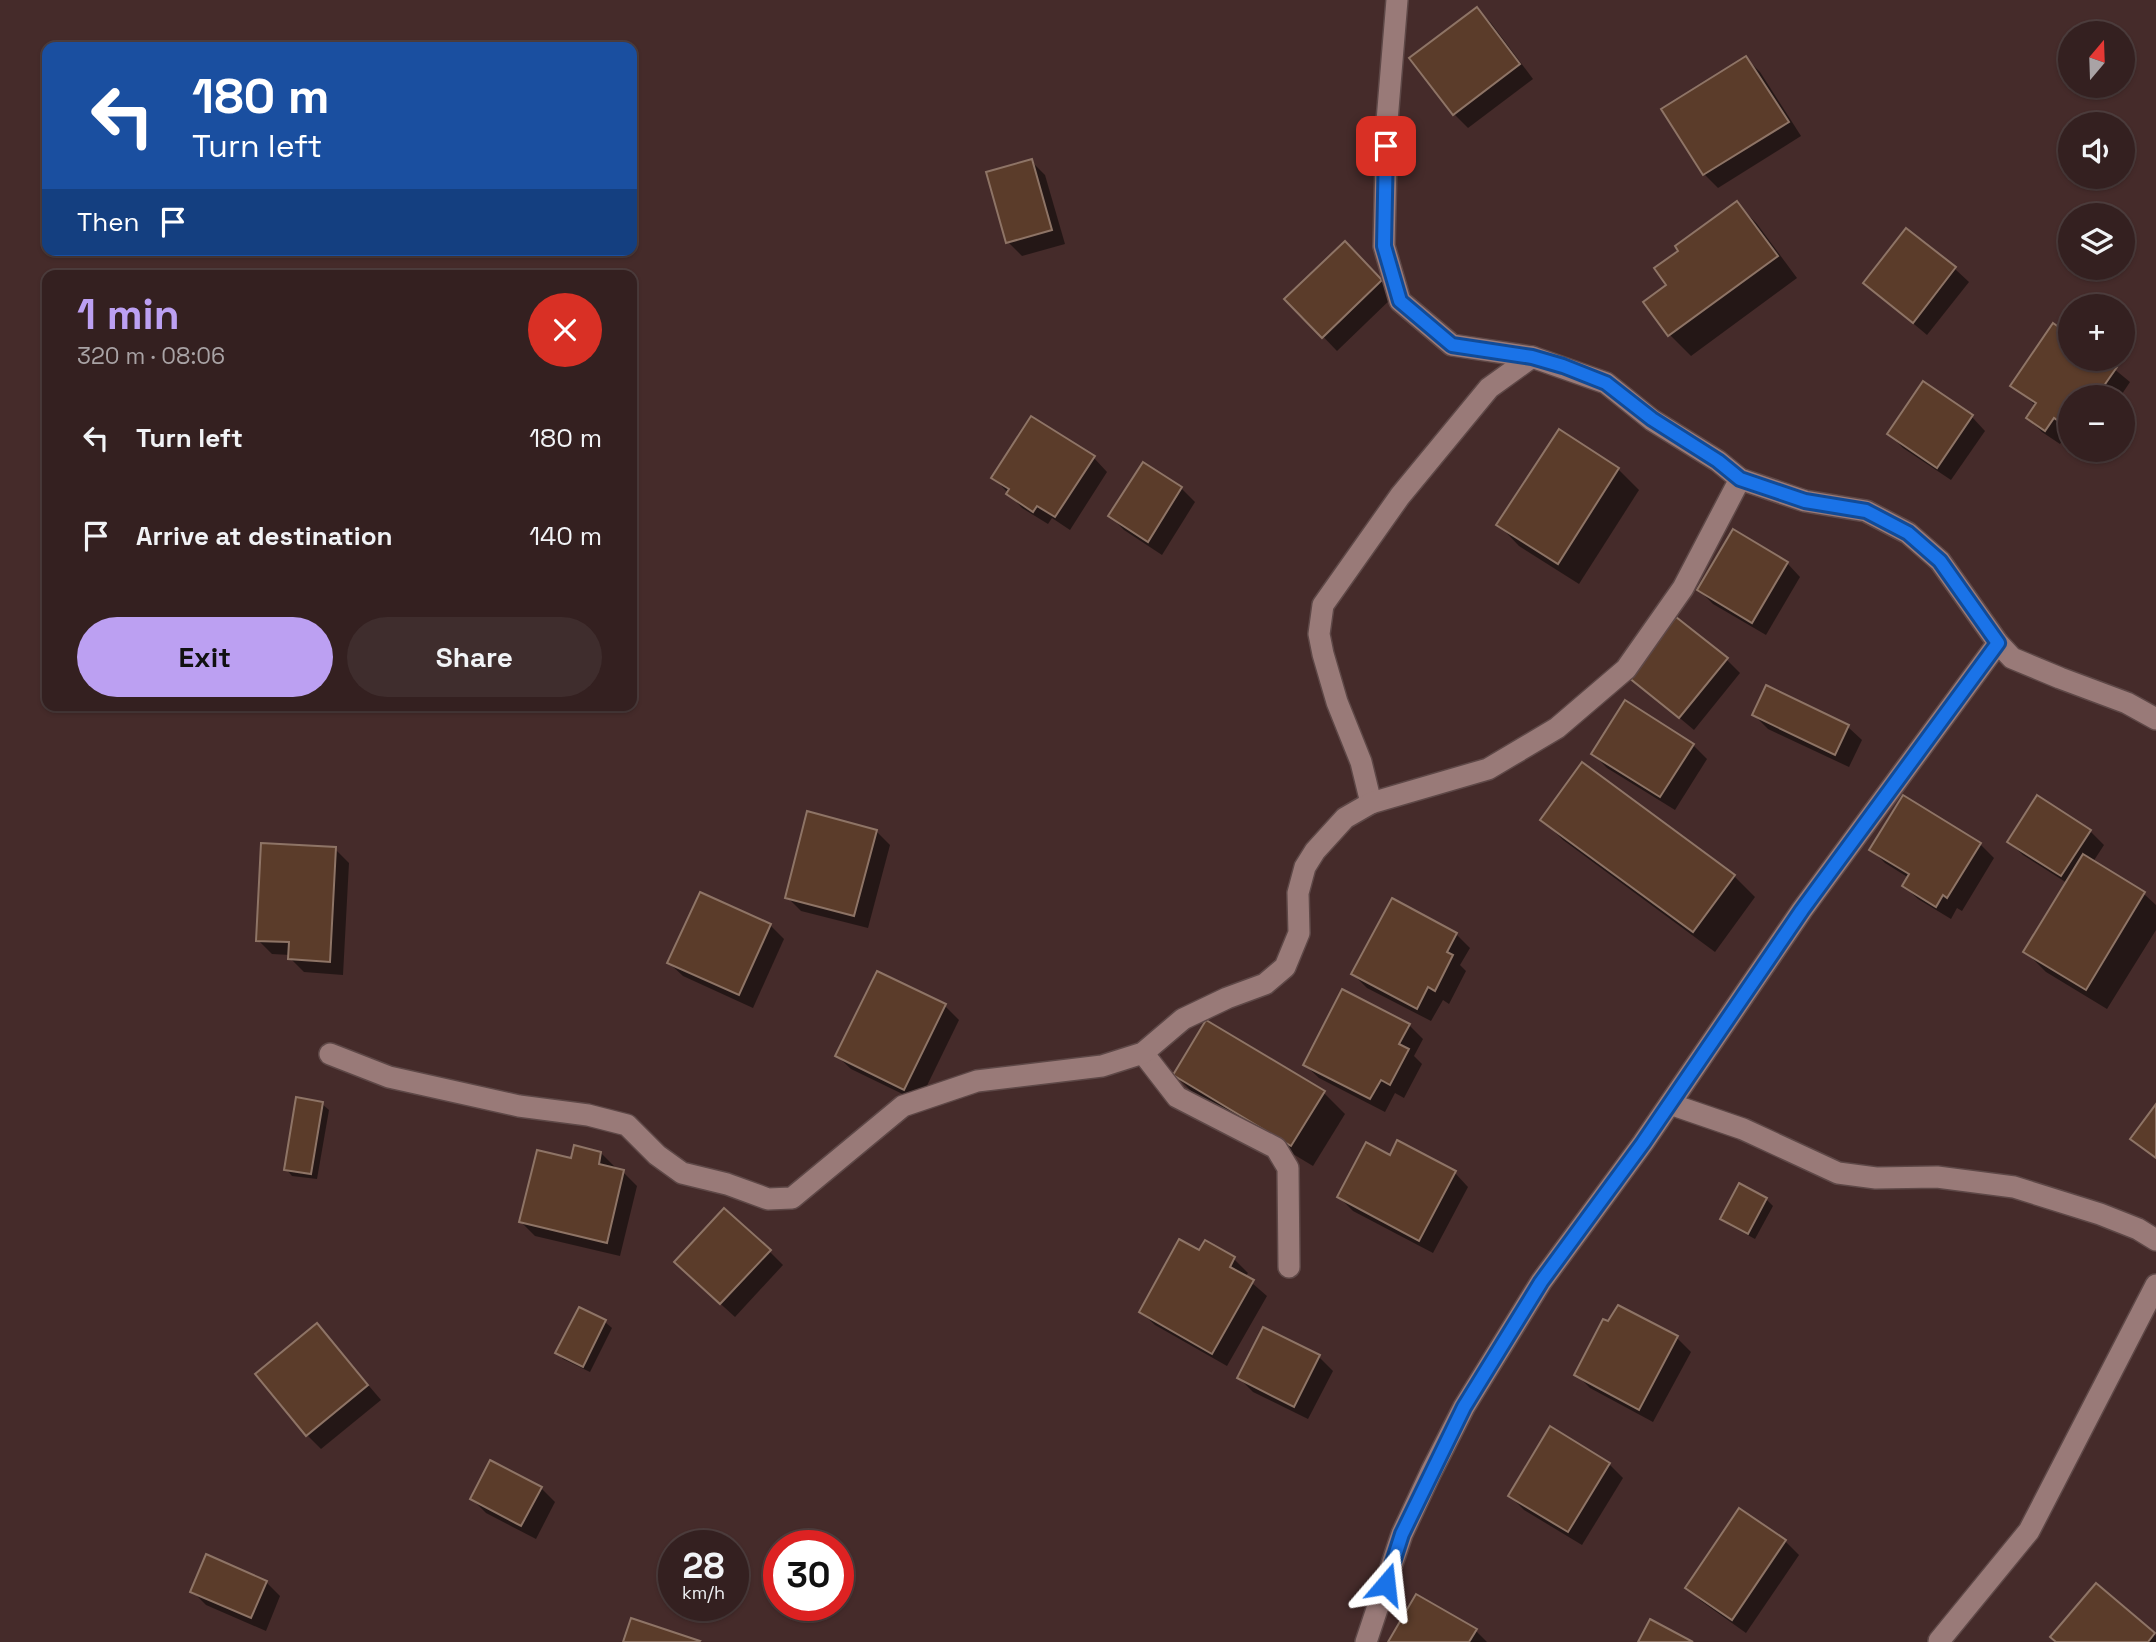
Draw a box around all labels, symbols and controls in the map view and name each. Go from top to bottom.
north arrow [2058,21,2135,98]
map controls [2058,21,2135,462]
text: 180 m [192,65,330,127]
icon: left [77,70,168,161]
button: sound [2058,112,2135,189]
pin [1356,116,1416,176]
text: Turn left [192,126,322,166]
icon: arrive [1367,127,1405,165]
icon: arrive [154,203,192,241]
button: layers [2058,203,2135,280]
text: Then [77,205,140,239]
text: 1 min [77,288,180,341]
button: close [528,293,602,367]
button: + [2058,294,2135,371]
text: 320 m · 08:06 [77,341,225,371]
button: − [2058,385,2135,462]
icon: left [77,419,115,457]
text: Turn left [136,421,243,455]
text: 180 m [529,421,602,455]
icon: arrive [77,517,115,555]
text: Arrive at destination [136,519,393,553]
text: 140 m [529,519,602,553]
button: Exit [77,617,333,697]
button: Share [347,617,602,697]
speed limit sign: 30 [763,1530,854,1621]
text: 28 [683,1544,724,1588]
position arrow [1349,1547,1423,1621]
text: km/h [682,1581,725,1604]

